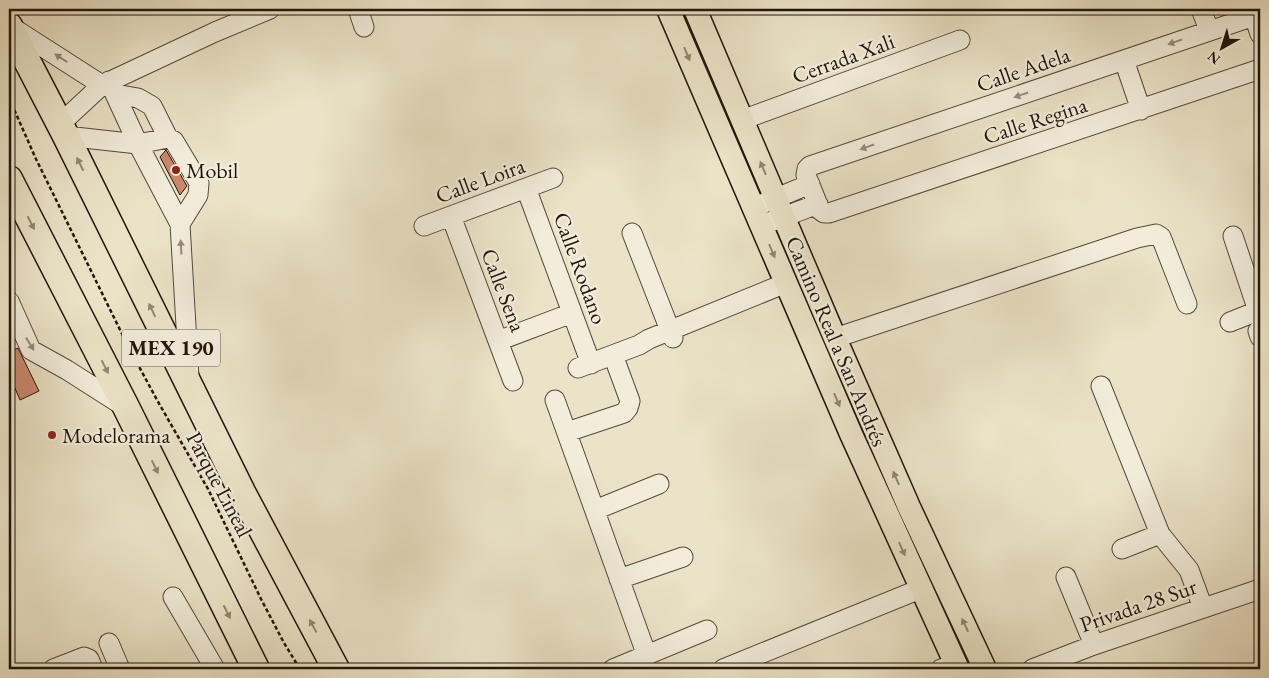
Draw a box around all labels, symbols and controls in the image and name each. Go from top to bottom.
north arrow [1196,22,1246,72]
street label: Cerrada Xali [788,27,898,90]
one-way arrow [1167,39,1182,46]
street label: Calle Adela [973,40,1074,99]
one-way arrow [684,46,692,61]
text: N [1203,47,1224,69]
one-way arrow [54,53,67,63]
street label: Calle Regina [980,90,1091,151]
one-way arrow [1013,91,1028,99]
one-way arrow [859,143,874,151]
street label: Calle Loira [431,151,529,210]
place label: Mobil [186,156,238,185]
one-way arrow [76,157,84,171]
one-way arrow [758,161,766,175]
marker: Mobil [170,164,182,176]
street label: Calle Rodano [547,208,614,328]
one-way arrow [27,216,35,230]
street label: Camino Real a San Andrés [779,232,894,451]
one-way arrow [177,239,185,255]
street label: Calle Sena [474,244,533,336]
one-way arrow [769,244,777,258]
one-way arrow [148,303,156,317]
road number: MEX 190 [122,329,220,366]
one-way arrow [26,337,35,351]
one-way arrow [101,360,109,375]
one-way arrow [833,393,841,407]
place label: Modelorama [62,421,170,450]
street label: Parque Lineal [180,426,260,542]
marker: Modelorama [46,429,58,441]
one-way arrow [151,460,159,474]
one-way arrow [892,471,900,485]
one-way arrow [899,542,907,556]
street label: Privada 28 Sur [1076,572,1201,639]
one-way arrow [223,605,231,620]
one-way arrow [960,618,968,632]
one-way arrow [309,619,317,634]

